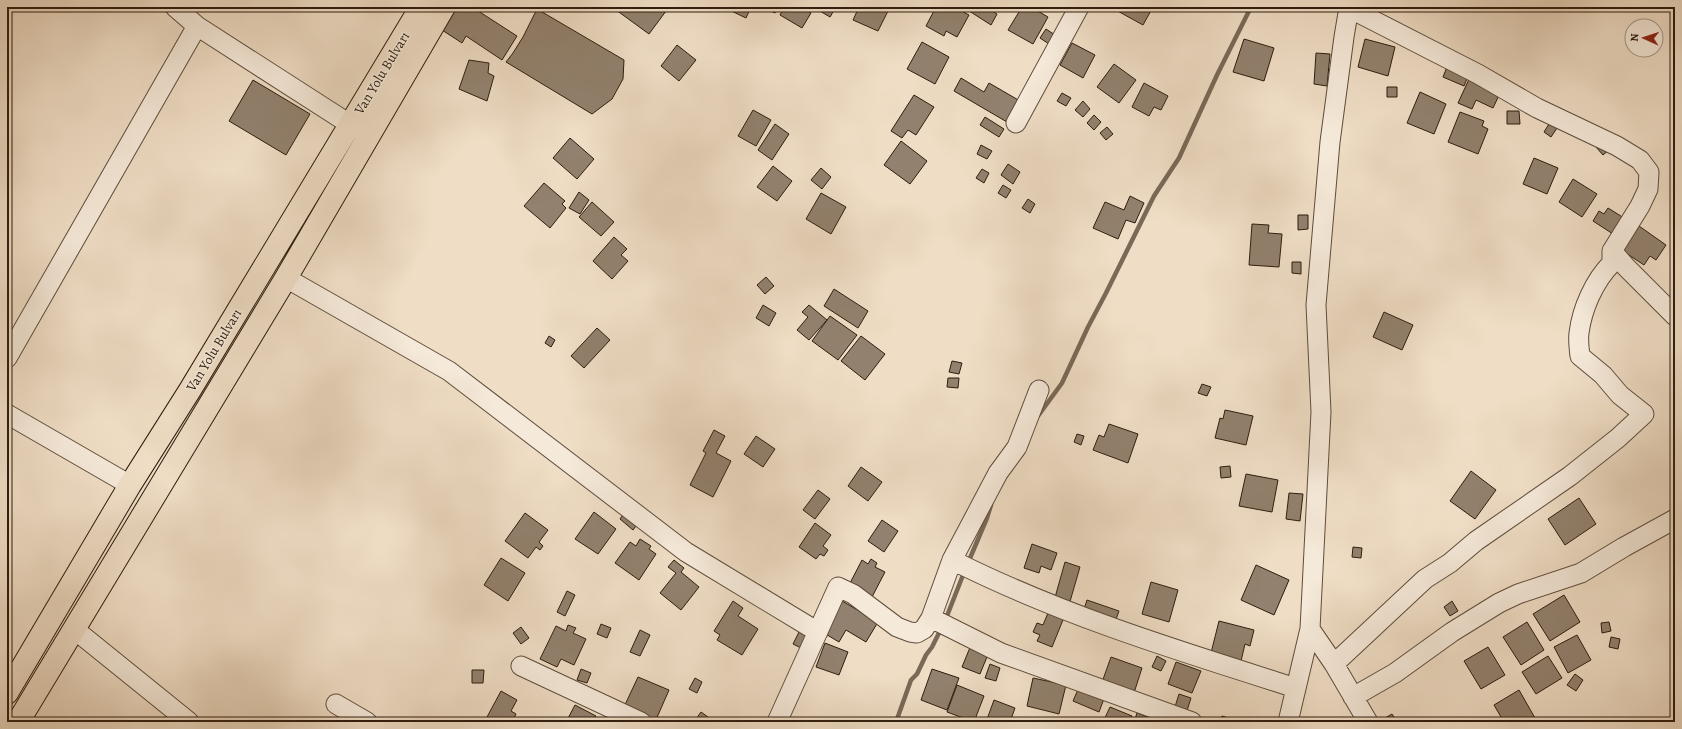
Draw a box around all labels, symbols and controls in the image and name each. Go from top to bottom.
north arrow [1624,18,1664,58]
street label: Van Yolu Bulvarı [349,28,414,119]
text: N [1627,33,1642,42]
street label: Van Yolu Bulvarı [181,305,246,396]

